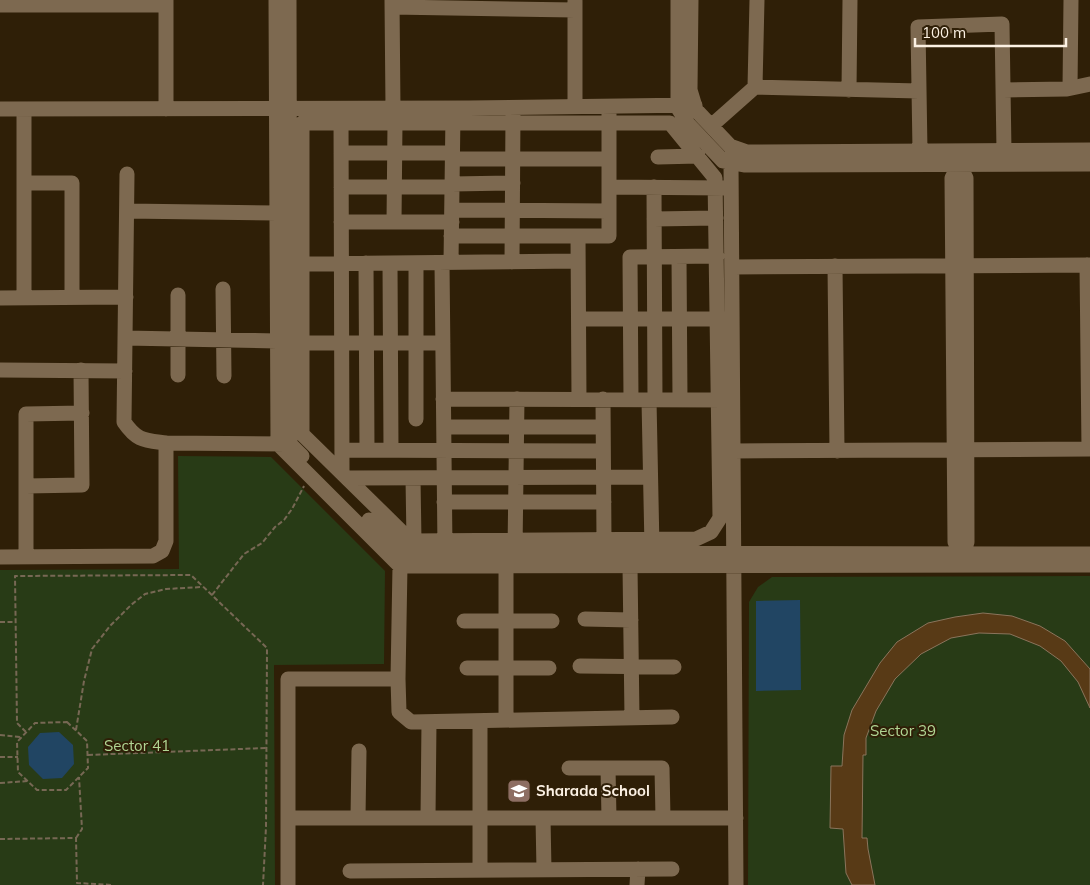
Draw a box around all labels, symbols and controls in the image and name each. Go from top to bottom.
scale bar [915,15,1066,47]
text: 100 m [922,23,966,42]
park label: Sector 39 [870,721,936,740]
park label: Sector 41 [104,736,170,755]
school or university icon: Sharada School [506,778,532,804]
place label: Sharada School [536,781,650,800]

